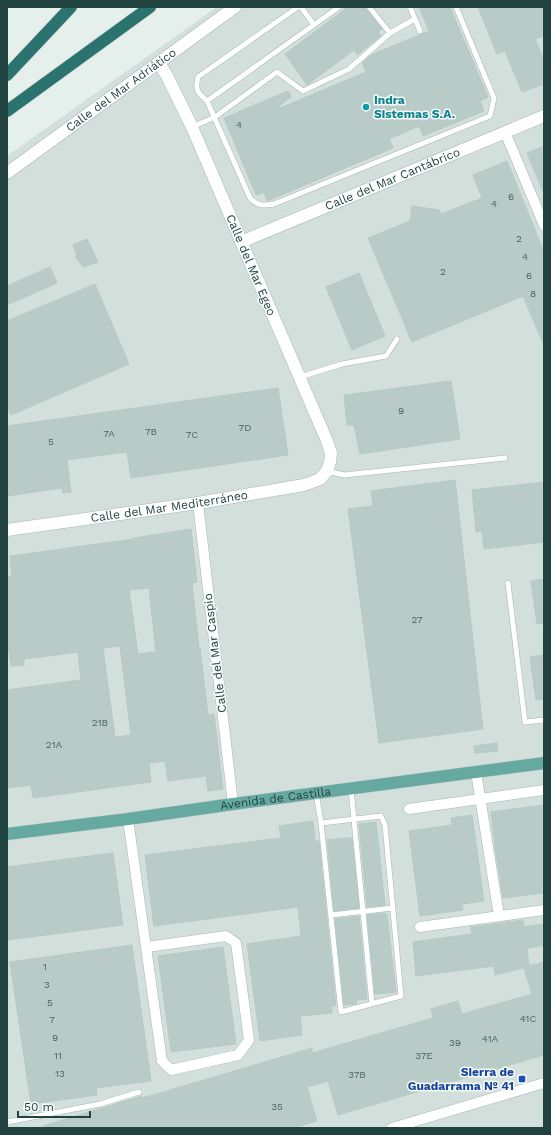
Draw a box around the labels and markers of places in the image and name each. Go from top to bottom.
place label: Indra Sistemas S.A. [374,93,455,121]
marker: Indra Sistemas S.A. [361,102,371,112]
place label: Sierra de Guadarrama Nº 41 [408,1065,514,1093]
marker: Sierra de Guadarrama Nº 41 [517,1074,527,1084]

